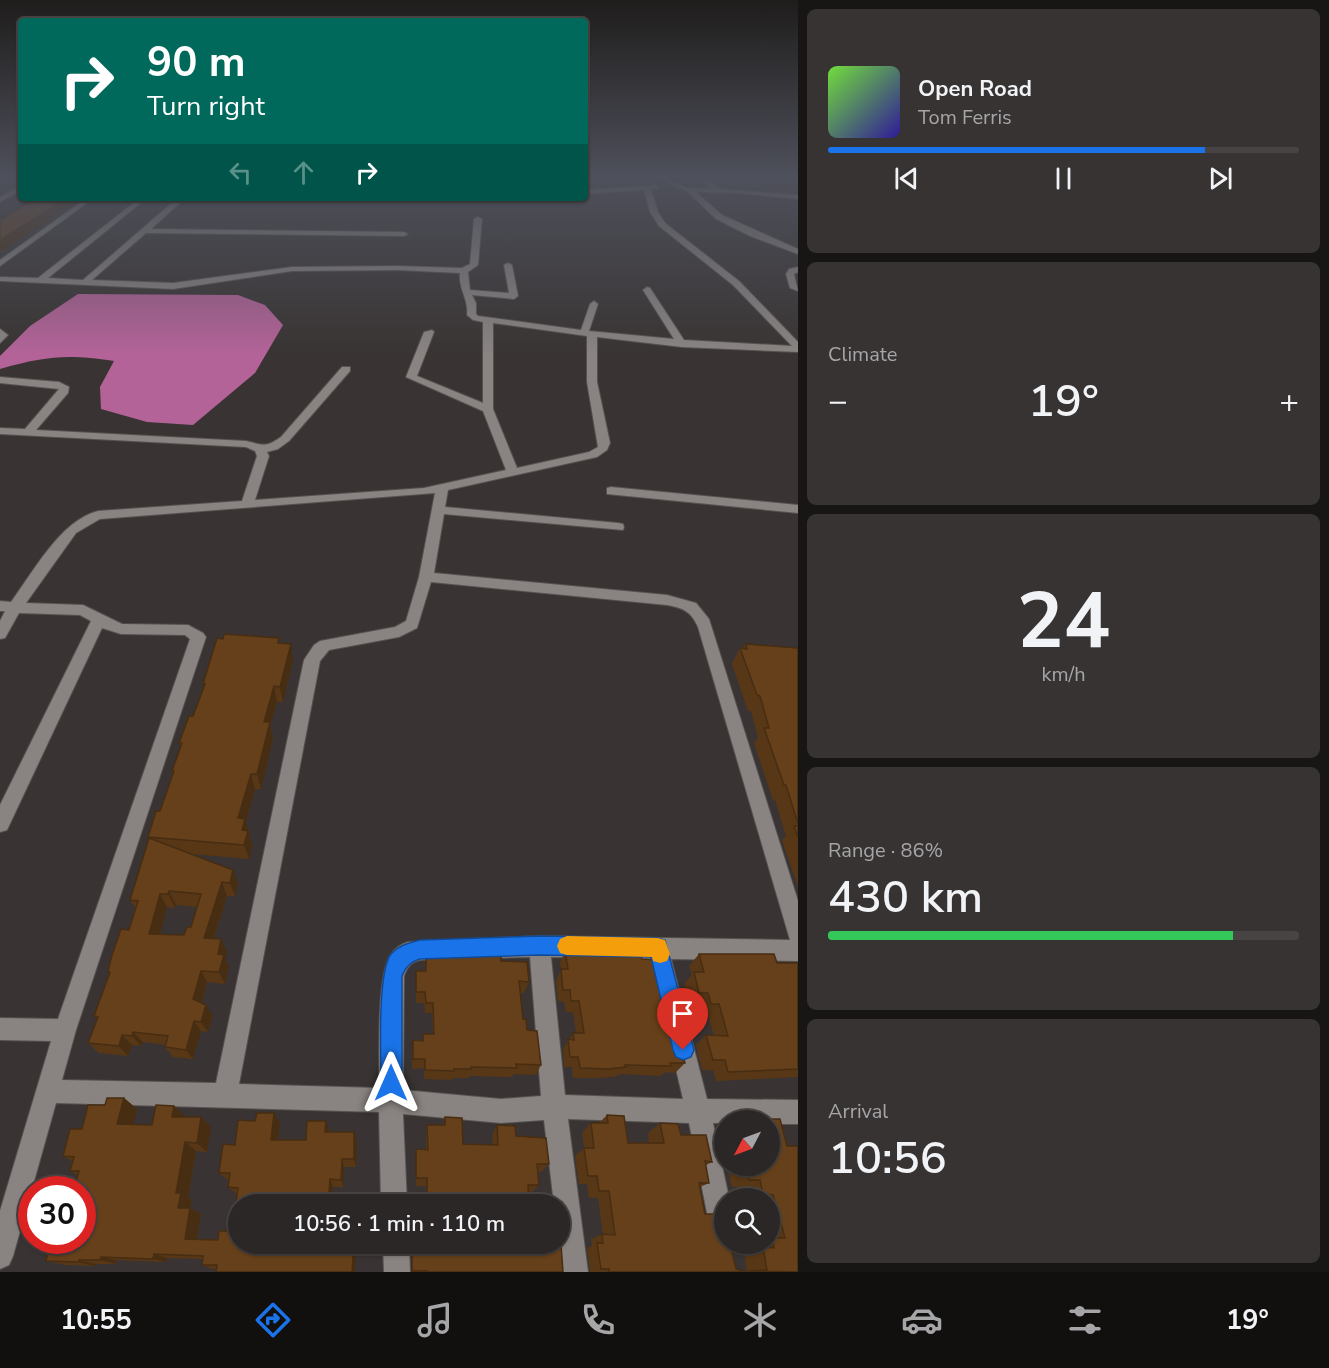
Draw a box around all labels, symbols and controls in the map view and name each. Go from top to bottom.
text: 90 m [147,34,246,91]
icon: right [48,42,126,120]
text: Open Road [918,74,1032,104]
text: Turn right [147,88,265,125]
text: Tom Ferris [918,104,1012,131]
icon: left [224,156,257,189]
icon: ahead [287,156,320,189]
icon: right [350,156,383,189]
icon: previous [890,162,923,195]
icon: pause [1047,162,1080,195]
icon: next [1204,162,1237,195]
text: Climate [828,341,897,368]
text: 19° [1028,371,1099,432]
text: − [828,379,848,424]
text: + [1279,379,1299,424]
text: 24 [1017,568,1110,675]
text: km/h [1041,661,1086,688]
text: Range · 86% [828,837,943,864]
text: 430 km [828,867,983,928]
pin [657,988,708,1050]
icon: arrive [666,997,699,1030]
position arrow [359,1051,423,1115]
text: Arrival [828,1098,888,1125]
north arrow [714,1110,780,1176]
map controls [714,1110,780,1254]
text: 10:56 [828,1128,947,1189]
speed limit sign: 30 [18,1176,96,1254]
button: search [714,1188,780,1254]
text: 10:56 · 1 min · 110 m [293,1209,505,1239]
icon: directions [252,1299,294,1341]
icon: music [414,1299,456,1341]
icon: phone [577,1299,619,1341]
icon: climate [739,1299,781,1341]
icon: car [901,1299,943,1341]
icon: filters [1064,1299,1106,1341]
text: 10:55 [60,1302,132,1339]
text: 19° [1226,1302,1269,1339]

